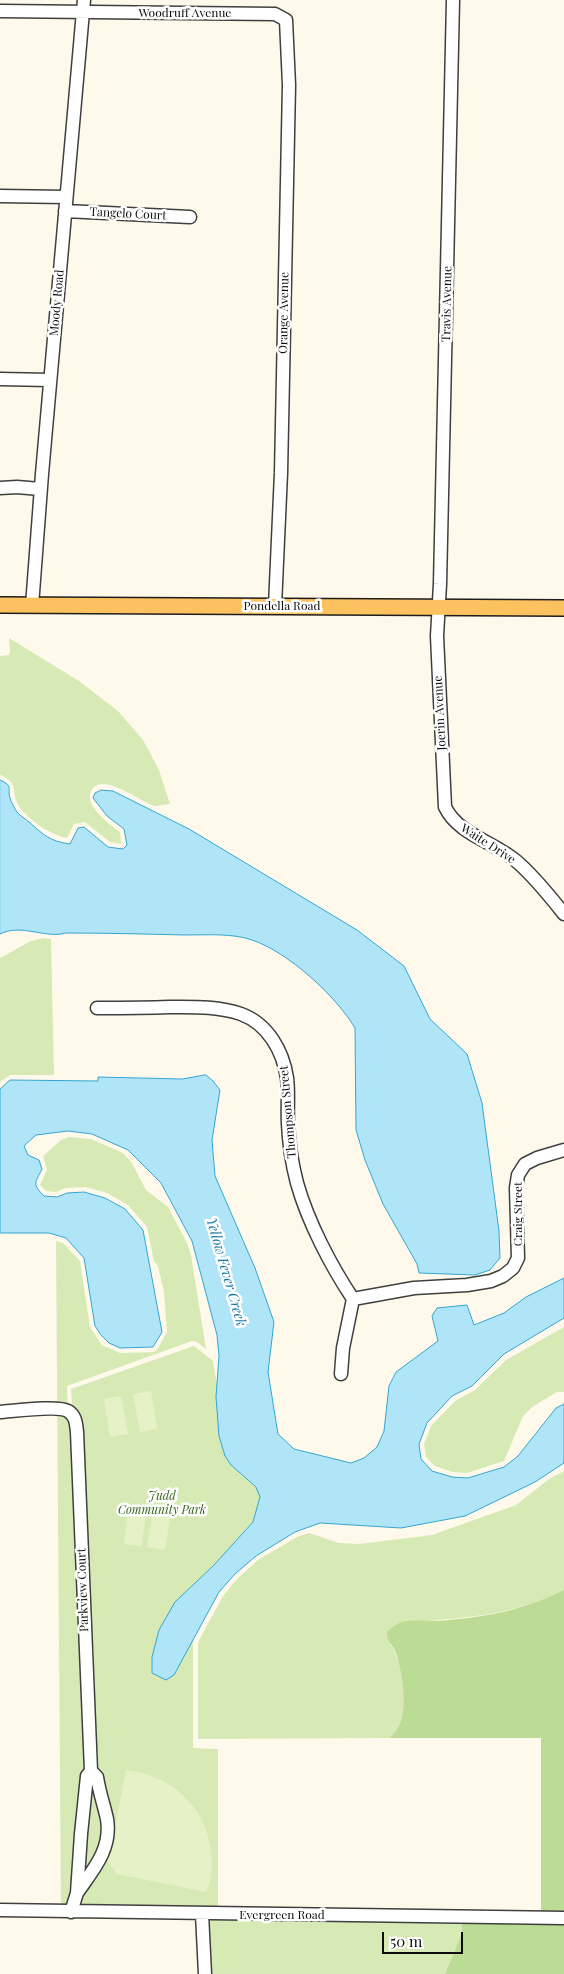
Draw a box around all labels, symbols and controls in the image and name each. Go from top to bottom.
street label: Woodruff Avenue [139,6,231,20]
street label: Tangelo Court [89,205,167,223]
street label: Travis Avenue [439,266,455,342]
street label: Moody Road [47,269,67,337]
street label: Orange Avenue [276,272,292,354]
street label: Pondella Road [244,599,320,613]
street label: Joerin Avenue [431,675,449,751]
street label: Waite Drive [458,821,518,867]
street label: Thompson Street [277,1065,299,1159]
street label: Craig Street [511,1182,525,1246]
water label: Yellow Fever Creek [202,1216,250,1328]
park label: Judd Community Park [118,1489,206,1517]
street label: Parkview Court [74,1548,92,1632]
street label: Evergreen Road [239,1908,325,1922]
scale bar [384,1922,465,1954]
text: 50 m [390,1931,422,1951]

